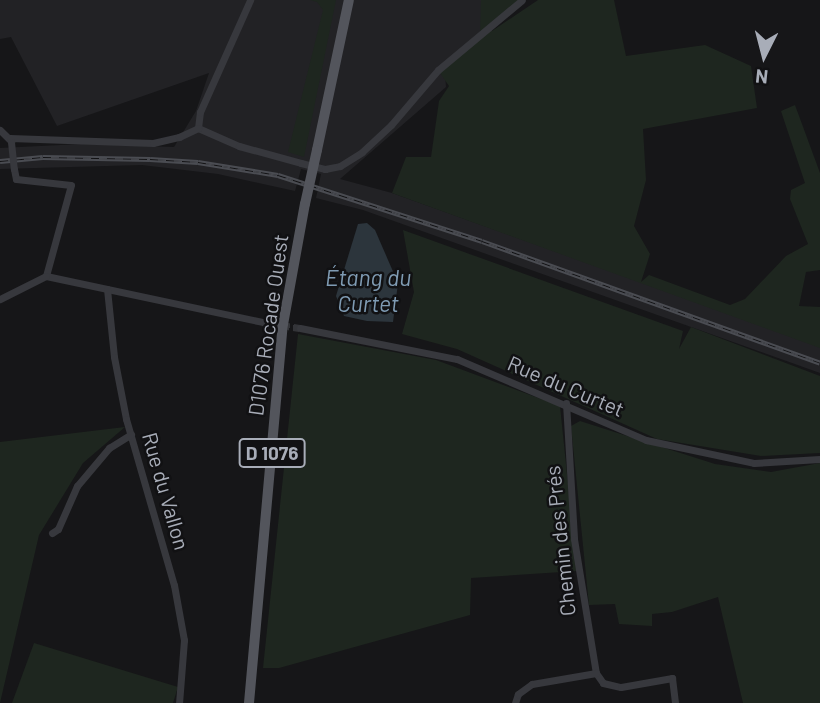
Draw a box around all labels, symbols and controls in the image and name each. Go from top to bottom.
north arrow [729,21,799,91]
text: N [754,65,769,89]
street label: D1076 Rocade Ouest [243,233,293,417]
water label: Étang du Curtet [325,263,411,317]
street label: Rue du Curtet [504,350,628,422]
street label: Rue du Vallon [137,429,195,553]
road number: D 1076 [237,437,307,468]
street label: Chemin des Prés [540,464,580,618]

